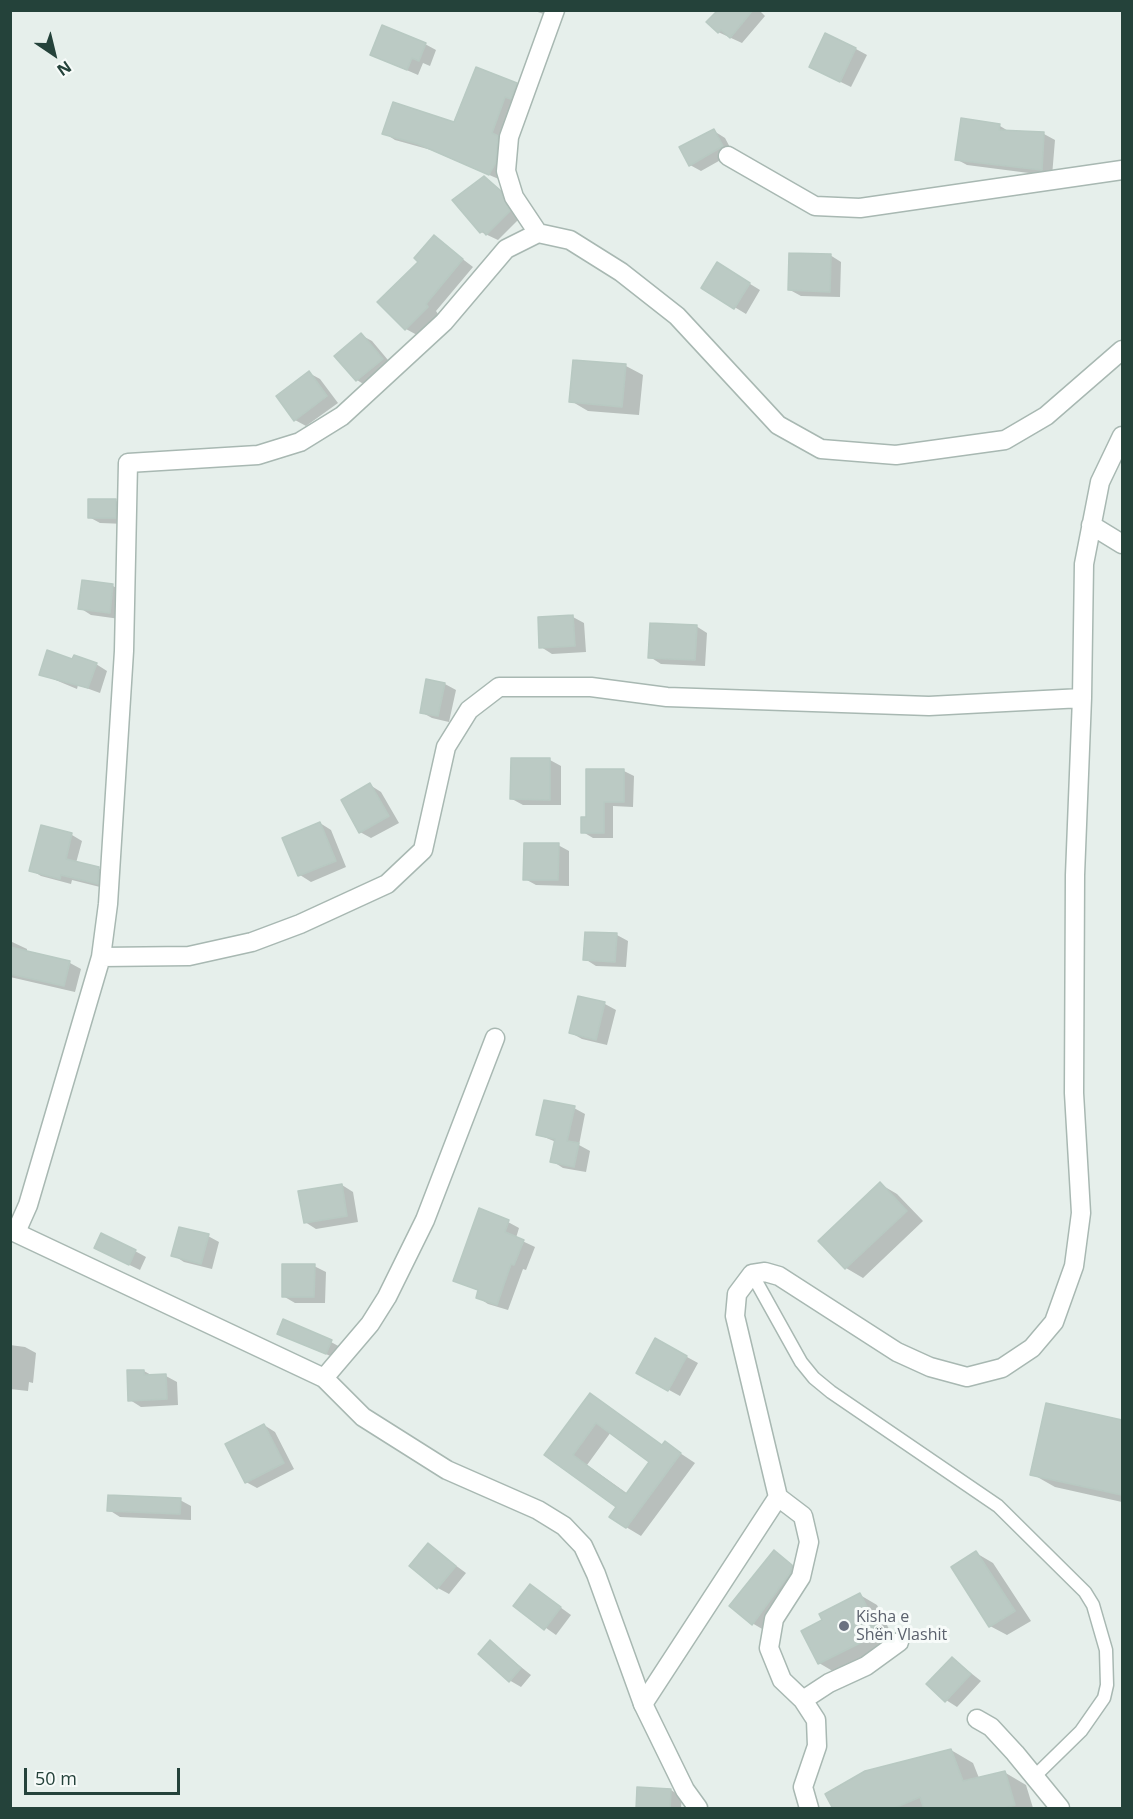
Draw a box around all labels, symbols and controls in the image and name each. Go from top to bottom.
north arrow [24,24,84,84]
text: N [53,56,76,81]
place label: Kisha e Shën Vlashit [856,1607,947,1645]
marker: Kisha e Shën Vlashit [837,1619,851,1633]
scale bar [27,1756,183,1794]
text: 50 m [35,1766,77,1790]

